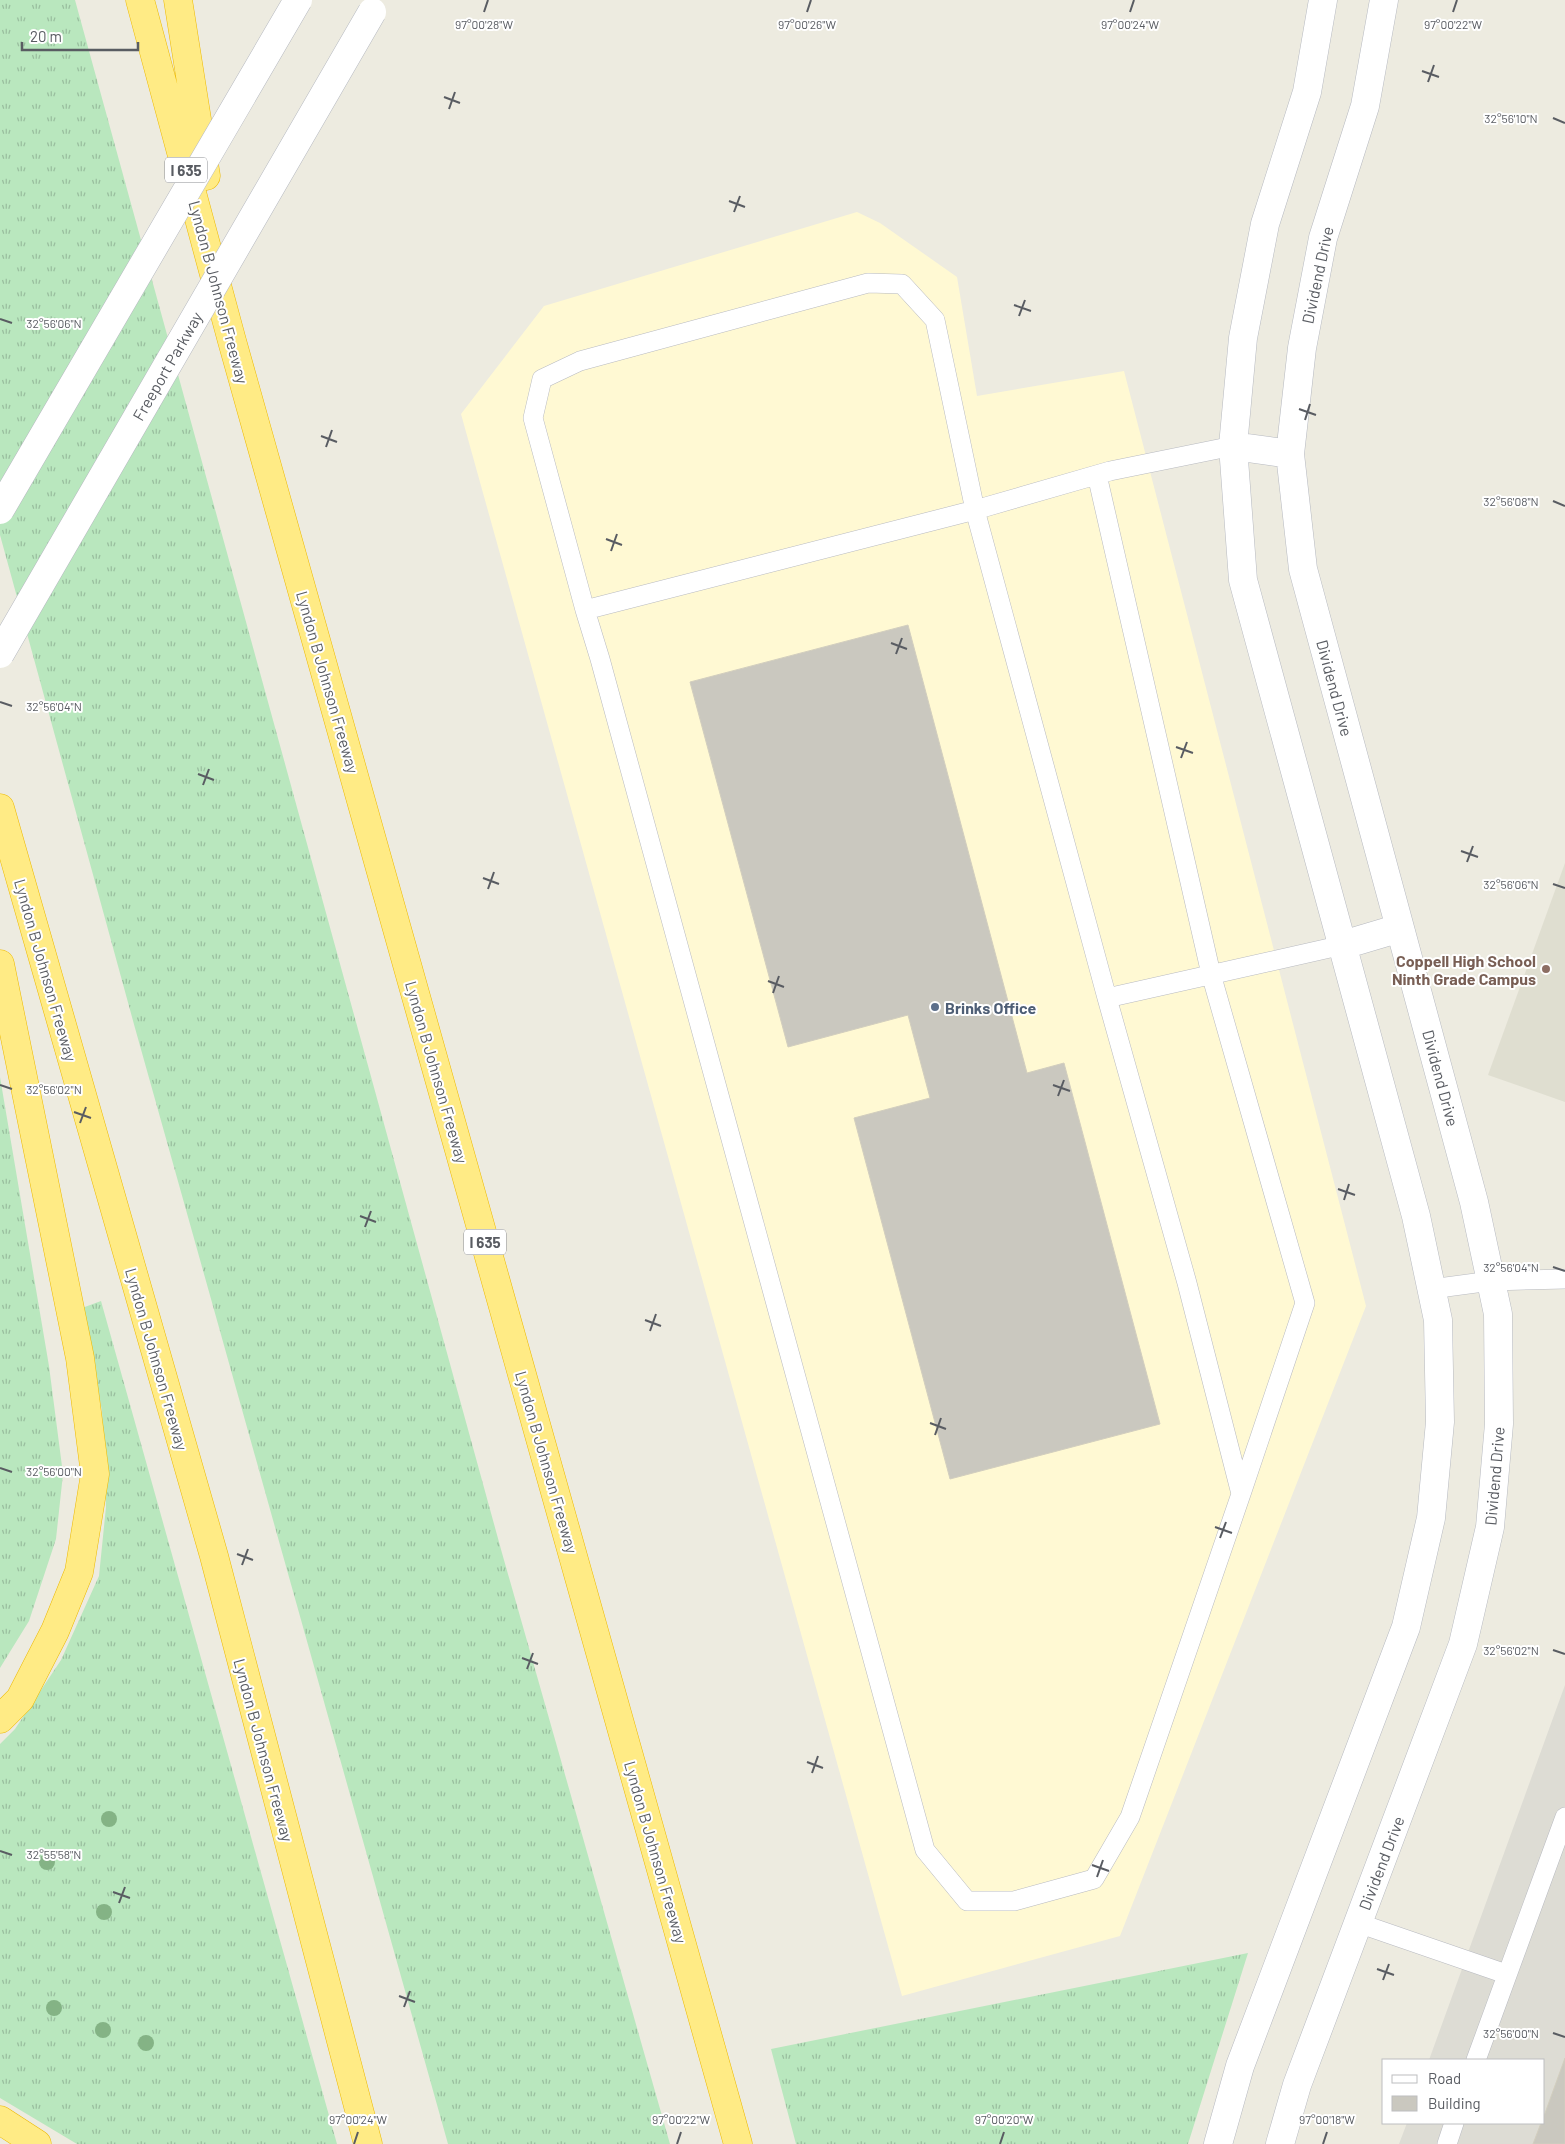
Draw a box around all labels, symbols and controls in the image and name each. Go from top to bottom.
text: 97°00'28"W [455,17,513,31]
text: 97°00'26"W [778,17,836,31]
text: 97°00'24"W [1101,17,1160,31]
text: 97°00'22"W [1424,17,1483,31]
scale bar [22,20,139,52]
text: 20 m [30,27,62,45]
text: 32°56'10"N [1484,111,1538,125]
road number: I 635 [165,158,207,182]
street label: Lyndon B Johnson Freeway [185,198,253,386]
street label: Dividend Drive [1297,225,1337,325]
street label: Freeport Parkway [128,308,206,424]
text: 32°56'06"N [26,316,82,330]
text: 32°56'08"N [1483,494,1539,508]
street label: Lyndon B Johnson Freeway [293,589,363,776]
street label: Dividend Drive [1313,638,1357,738]
text: 32°56'04"N [26,699,82,713]
street label: Lyndon B Johnson Freeway [11,877,81,1064]
text: 32°56'06"N [1483,877,1539,891]
place label: Coppell High School Ninth Grade Campus [1392,951,1536,988]
marker: Coppell High School Ninth Grade Campus [1540,963,1552,975]
street label: Lyndon B Johnson Freeway [402,979,472,1166]
place label: Brinks Office [945,998,1036,1017]
marker: Brinks Office [929,1001,941,1013]
street label: Dividend Drive [1419,1028,1463,1128]
text: 32°56'02"N [26,1082,82,1096]
road number: I 635 [464,1230,506,1254]
text: 32°56'04"N [1483,1260,1539,1274]
street label: Lyndon B Johnson Freeway [122,1266,192,1453]
street label: Lyndon B Johnson Freeway [512,1369,582,1556]
street label: Dividend Drive [1480,1426,1508,1526]
text: 32°56'00"N [26,1464,82,1478]
text: 32°56'02"N [1483,1643,1539,1657]
street label: Lyndon B Johnson Freeway [230,1656,298,1844]
street label: Lyndon B Johnson Freeway [621,1759,691,1946]
street label: Dividend Drive [1354,1813,1408,1913]
text: 32°55'58"N [27,1847,81,1861]
text: 32°56'00"N [1483,2026,1539,2040]
legend [1382,2059,1545,2124]
text: Road [1428,2069,1461,2087]
text: Building [1428,2094,1481,2112]
text: 97°00'24"W [329,2112,388,2126]
text: 97°00'22"W [652,2112,711,2126]
text: 97°00'20"W [975,2112,1034,2126]
text: 97°00'18"W [1299,2112,1355,2126]

